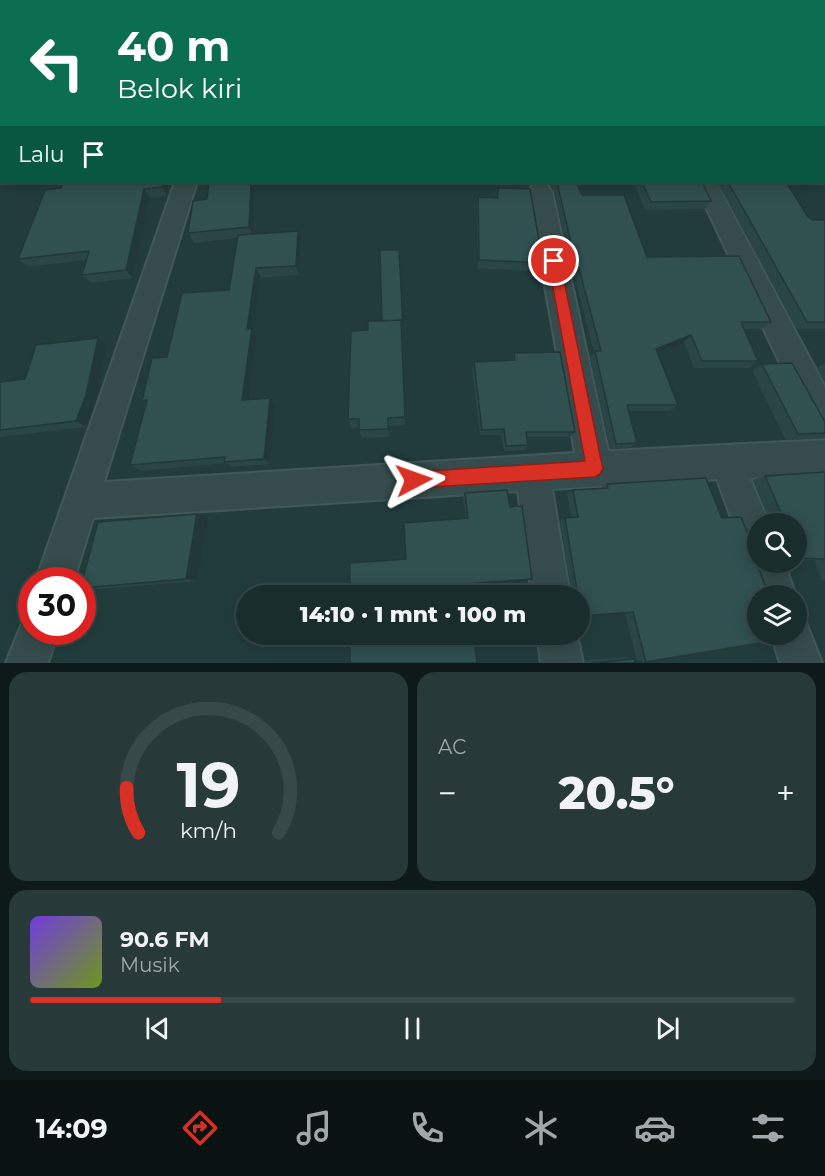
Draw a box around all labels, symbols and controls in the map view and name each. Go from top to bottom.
text: 40 m [117,20,230,72]
icon: left [18,24,96,102]
text: Belok kiri [117,72,242,105]
icon: arrive [77,138,110,171]
text: Lalu [18,141,65,168]
pin [528,235,579,286]
icon: arrive [537,244,570,277]
position arrow [382,448,446,512]
map controls [747,513,807,645]
button: search [747,513,807,573]
speed limit sign: 30 [18,567,96,645]
button: layers [747,585,807,645]
text: 14:10 · 1 mnt · 100 m [300,601,526,628]
text: AC [438,735,466,759]
text: 19 [176,747,241,823]
text: 20.5° [559,765,674,820]
text: − [438,773,457,813]
text: + [776,773,795,813]
text: km/h [180,818,237,844]
text: 90.6 FM [120,926,209,953]
text: Musik [120,953,180,977]
icon: previous [141,1012,174,1045]
icon: pause [396,1012,429,1045]
icon: next [651,1012,684,1045]
icon: directions [179,1107,221,1149]
icon: music [293,1107,335,1149]
icon: phone [406,1107,448,1149]
icon: climate [520,1107,562,1149]
icon: car [634,1107,676,1149]
icon: filters [747,1107,789,1149]
text: 14:09 [36,1112,108,1145]

